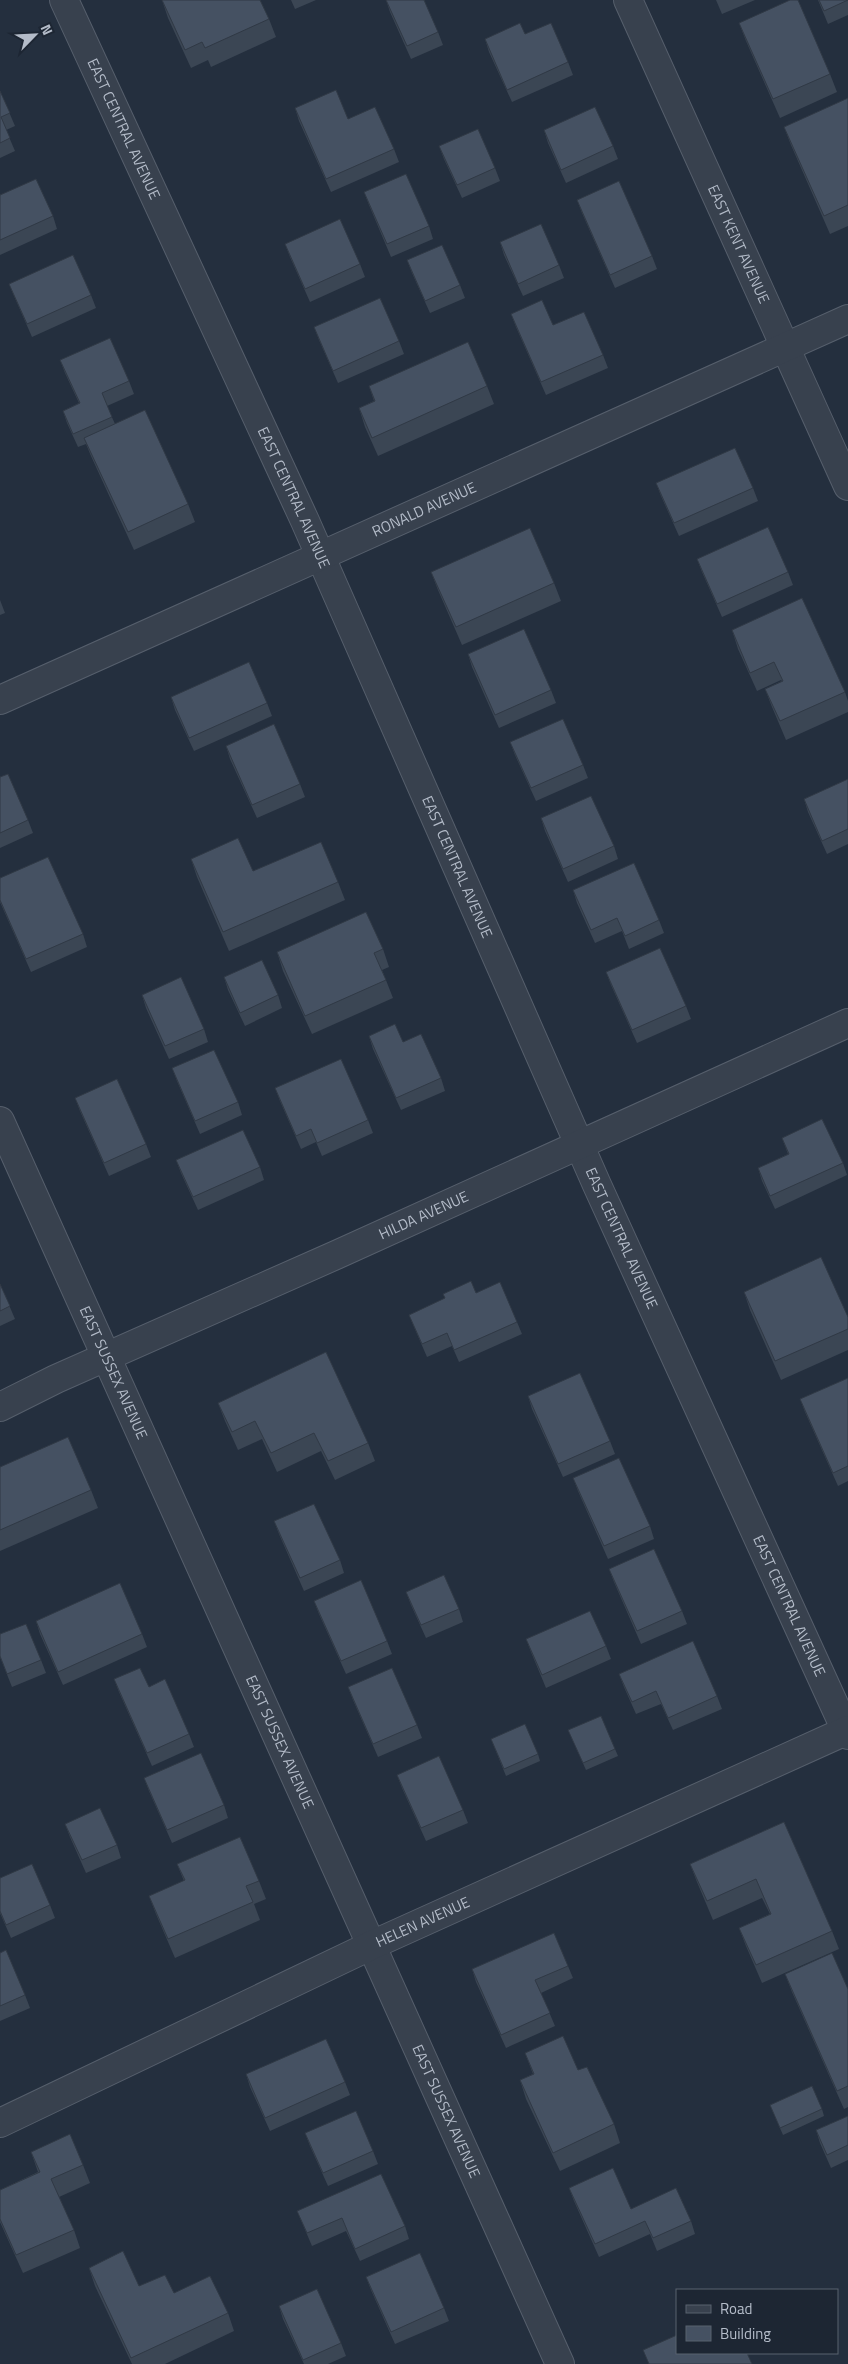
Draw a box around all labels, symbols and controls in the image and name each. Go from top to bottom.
north arrow [10,10,60,60]
text: N [36,21,59,38]
street label: EAST CENTRAL AVENUE [81,54,167,203]
street label: EAST KENT AVENUE [702,181,776,307]
street label: EAST CENTRAL AVENUE [252,423,336,572]
street label: RONALD AVENUE [368,476,480,542]
street label: EAST CENTRAL AVENUE [416,792,499,942]
street label: EAST CENTRAL AVENUE [580,1164,664,1313]
street label: HILDA AVENUE [375,1184,472,1245]
street label: EAST SUSSEX AVENUE [74,1302,154,1443]
street label: EAST CENTRAL AVENUE [747,1531,832,1680]
street label: EAST SUSSEX AVENUE [240,1671,320,1812]
street label: HELEN AVENUE [372,1890,473,1953]
street label: EAST SUSSEX AVENUE [406,2040,487,2181]
legend [676,2289,838,2354]
text: Road [720,2297,752,2320]
text: Building [720,2322,771,2345]

